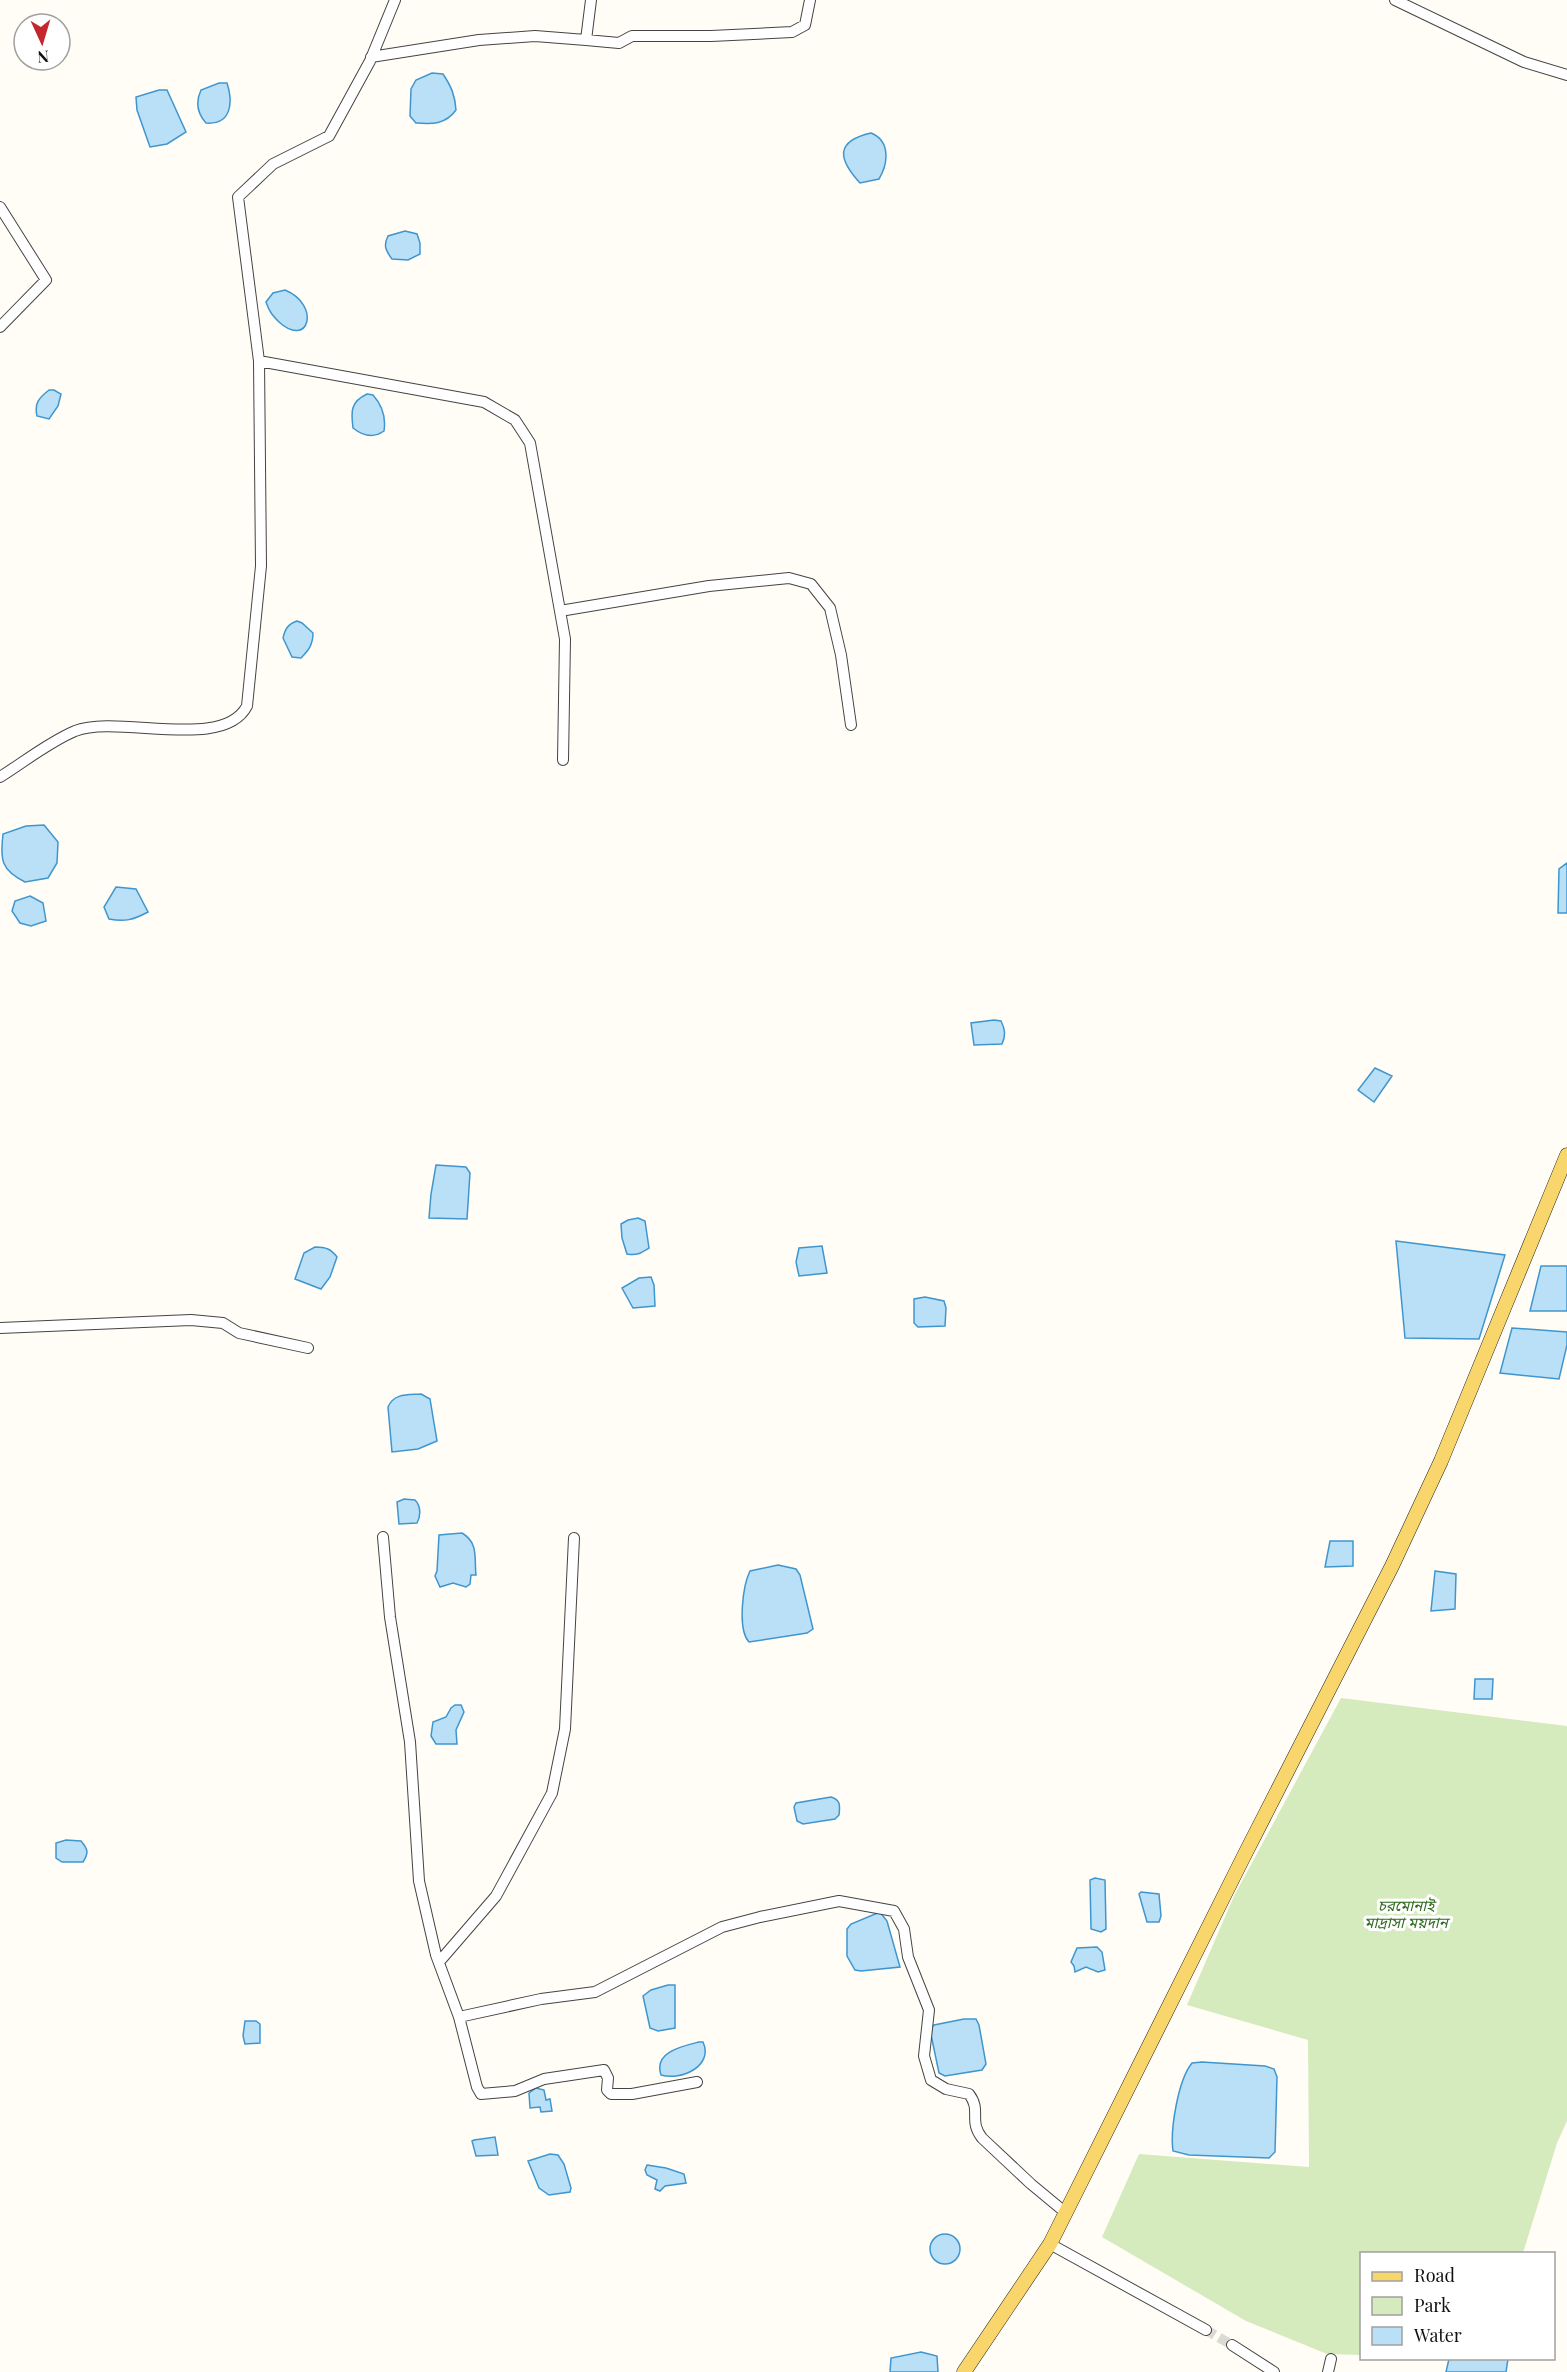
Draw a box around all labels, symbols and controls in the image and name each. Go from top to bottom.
north arrow [12,12,72,72]
text: N [36,47,50,68]
park label: চরমোনাই মাদ্রাসা ময়দান [1364,1895,1451,1932]
legend [1360,2252,1555,2360]
text: Road [1414,2263,1455,2287]
text: Park [1414,2293,1451,2317]
text: Water [1413,2323,1462,2347]

